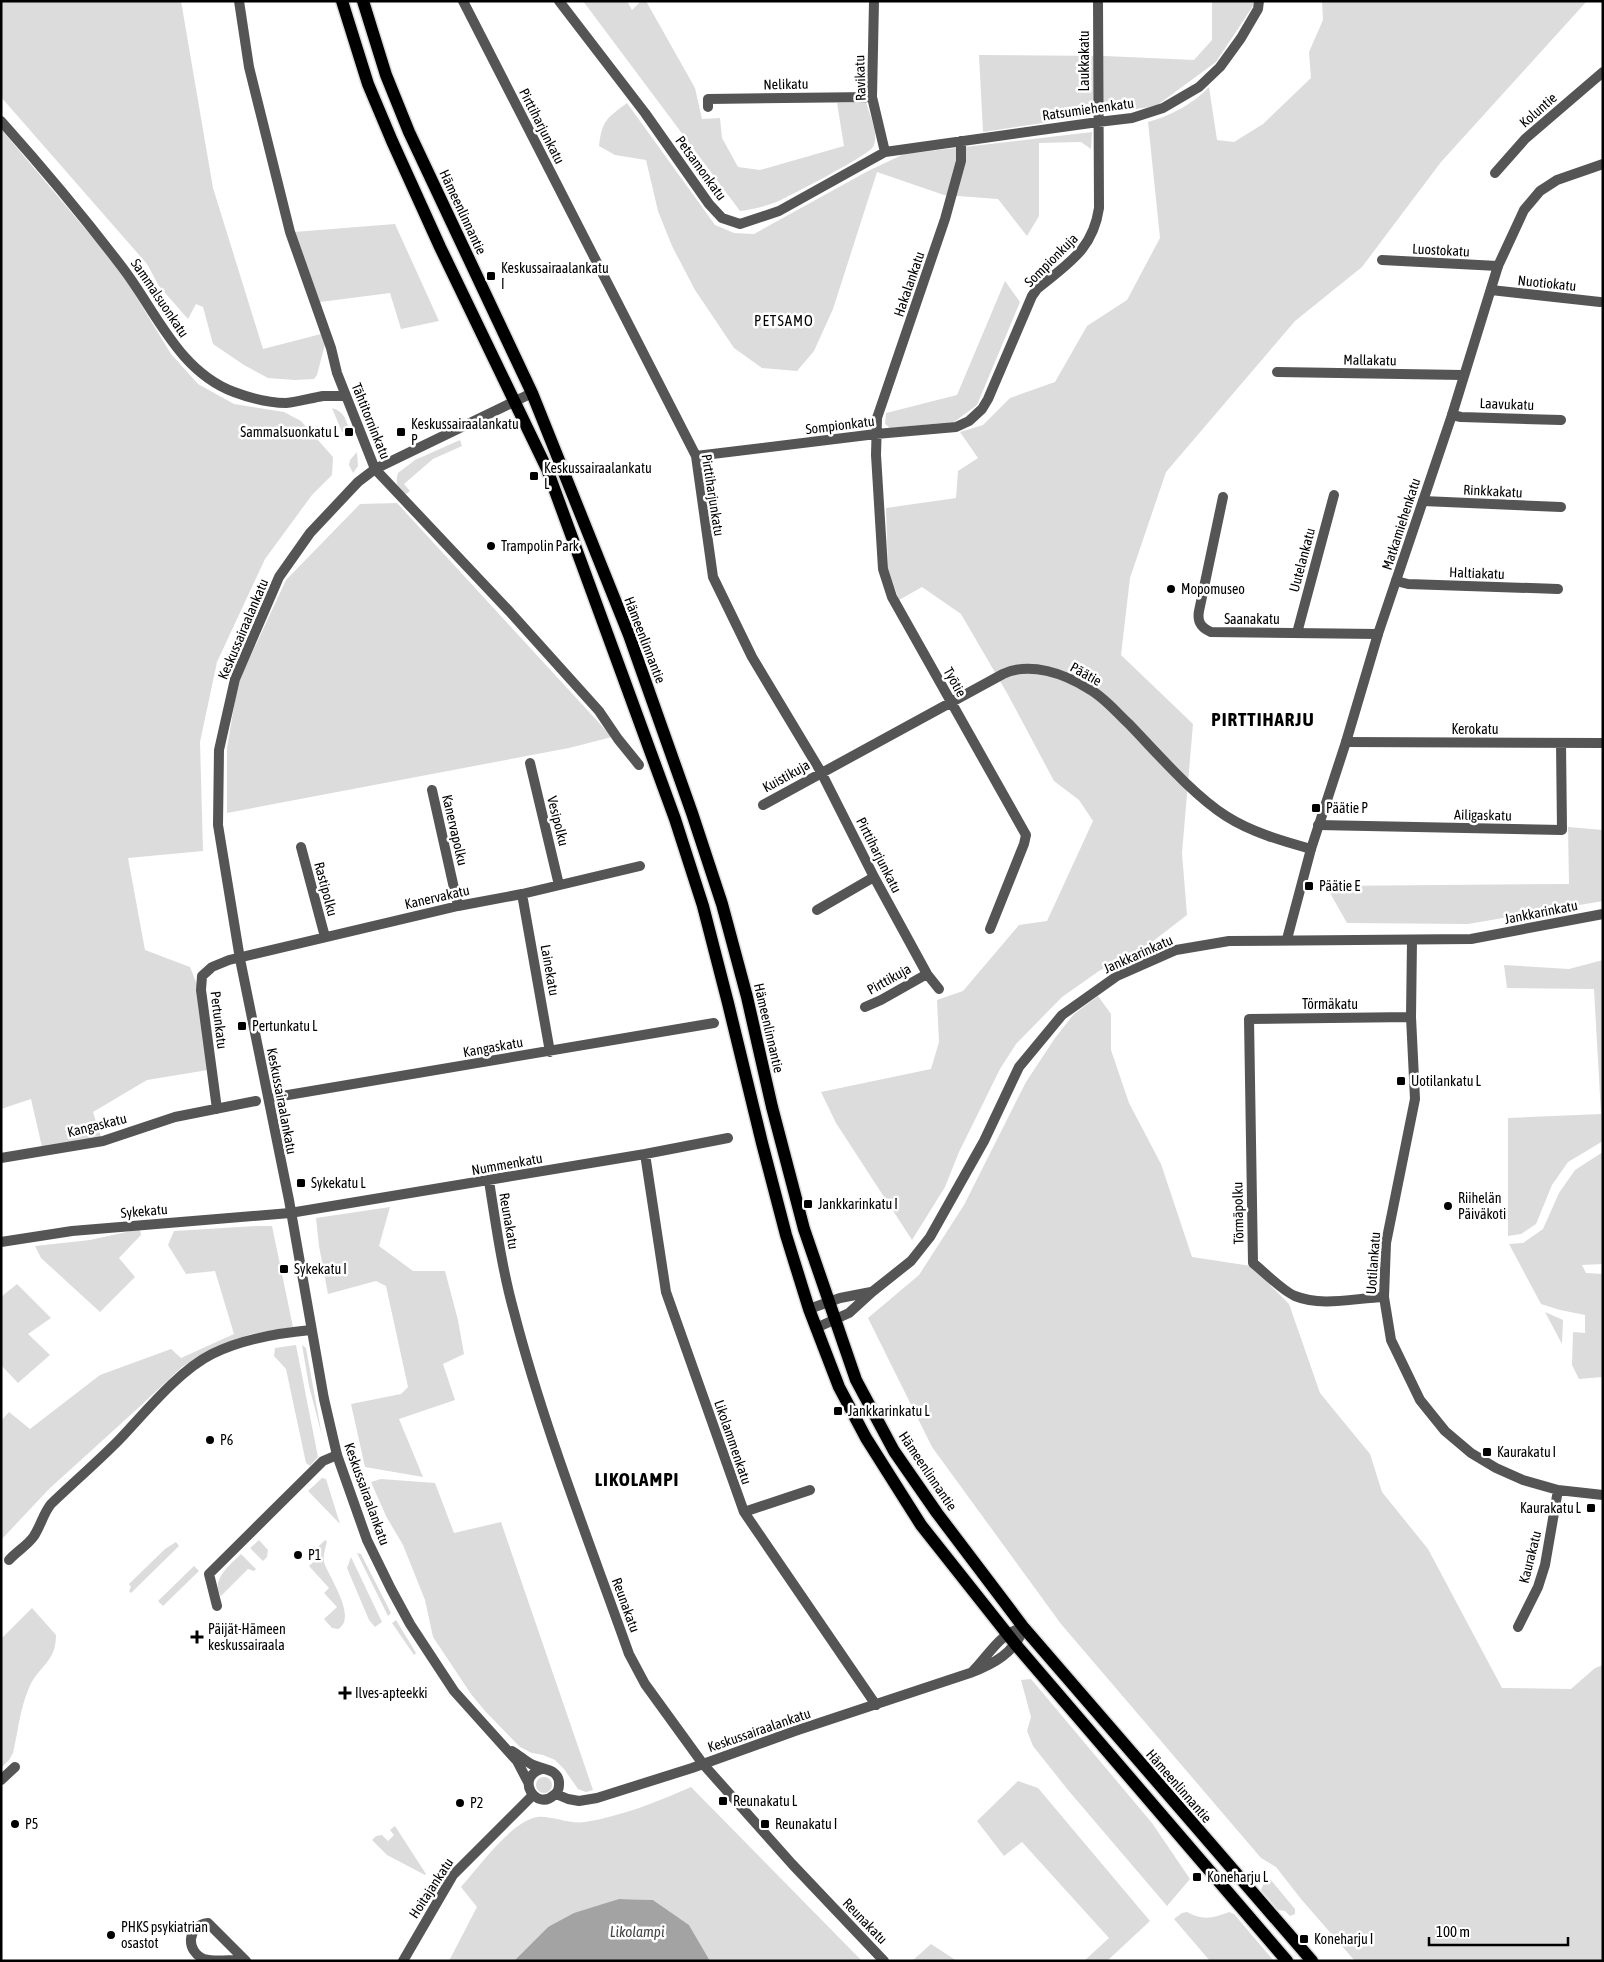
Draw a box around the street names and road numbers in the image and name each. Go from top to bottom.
street label: Laukkakatu [1076,31,1092,91]
street label: Ravikatu [851,55,869,101]
street label: Nelikatu [763,76,809,92]
street label: Pirttiharjunkatu [516,86,568,166]
street label: Koluntie [1516,90,1560,130]
street label: Ratsumiehenkatu [1041,95,1135,123]
street label: Petsamonkatu [672,133,730,203]
street label: Hämeenlinnantie [436,167,490,257]
street label: Sompionkuja [1021,230,1081,290]
street label: Luostokatu [1412,241,1470,259]
street label: Hakalankatu [890,249,928,319]
street label: Sammalsuonkatu [128,256,192,340]
street label: Nuotiokatu [1517,272,1577,294]
street label: Mallakatu [1343,352,1397,368]
street label: Tähtitorninkatu [348,381,394,461]
street label: Laavukatu [1480,395,1534,413]
street label: Sompionkatu [805,413,875,437]
street label: Pirttiharjunkatu [699,453,727,537]
street label: Matkamiehenkatu [1379,476,1423,572]
street label: Rinkkakatu [1463,481,1523,501]
street label: Uutelankatu [1286,526,1318,594]
street label: Haltiakatu [1449,564,1505,582]
street label: Keskussairaalankatu [215,576,271,682]
street label: Hämeenlinnantie [621,594,669,686]
street label: Saanakatu [1224,611,1280,627]
street label: Päätie [1068,659,1104,689]
street label: Työtie [940,664,970,700]
street label: Kerokatu [1451,721,1499,737]
street label: Kuistikuja [760,757,812,795]
street label: Kanervapolku [439,793,471,867]
street label: Vesipolku [544,794,572,848]
street label: Ailigaskatu [1454,806,1512,824]
street label: Pirttiharjunkatu [853,815,905,895]
street label: Rastipolku [311,860,341,918]
street label: Kanervakatu [403,882,471,912]
street label: Jankkarinkatu [1503,897,1579,927]
street label: Jankkarinkatu [1101,932,1175,976]
street label: Lainekatu [538,943,562,997]
street label: Pirttikuja [864,960,914,998]
street label: Hämeenlinnantie [751,982,787,1074]
street label: Pertunkatu [208,990,230,1050]
street label: Törmäkatu [1302,996,1358,1012]
street label: Kangaskatu [462,1034,524,1060]
street label: Keskussairaalankatu [264,1047,300,1155]
street label: Kangaskatu [66,1110,128,1140]
street label: Nummenkatu [470,1150,544,1178]
street label: Törmäpolku [1229,1182,1247,1244]
street label: Reunakatu [496,1192,522,1250]
street label: Sykekatu [120,1201,168,1221]
street label: Uotilankatu [1363,1231,1383,1295]
street label: Likolammenkatu [711,1398,755,1486]
street label: Hämeenlinnantie [896,1429,960,1513]
street label: Keskussairaalankatu [341,1441,393,1547]
street label: Kaurakatu [1516,1529,1544,1585]
street label: Reunakatu [609,1576,643,1634]
street label: Keskussairaalankatu [705,1705,813,1755]
street label: Hämeenlinnantie [1143,1746,1215,1826]
street label: Hoitajankatu [406,1855,456,1921]
street label: Reunakatu [839,1895,891,1947]

